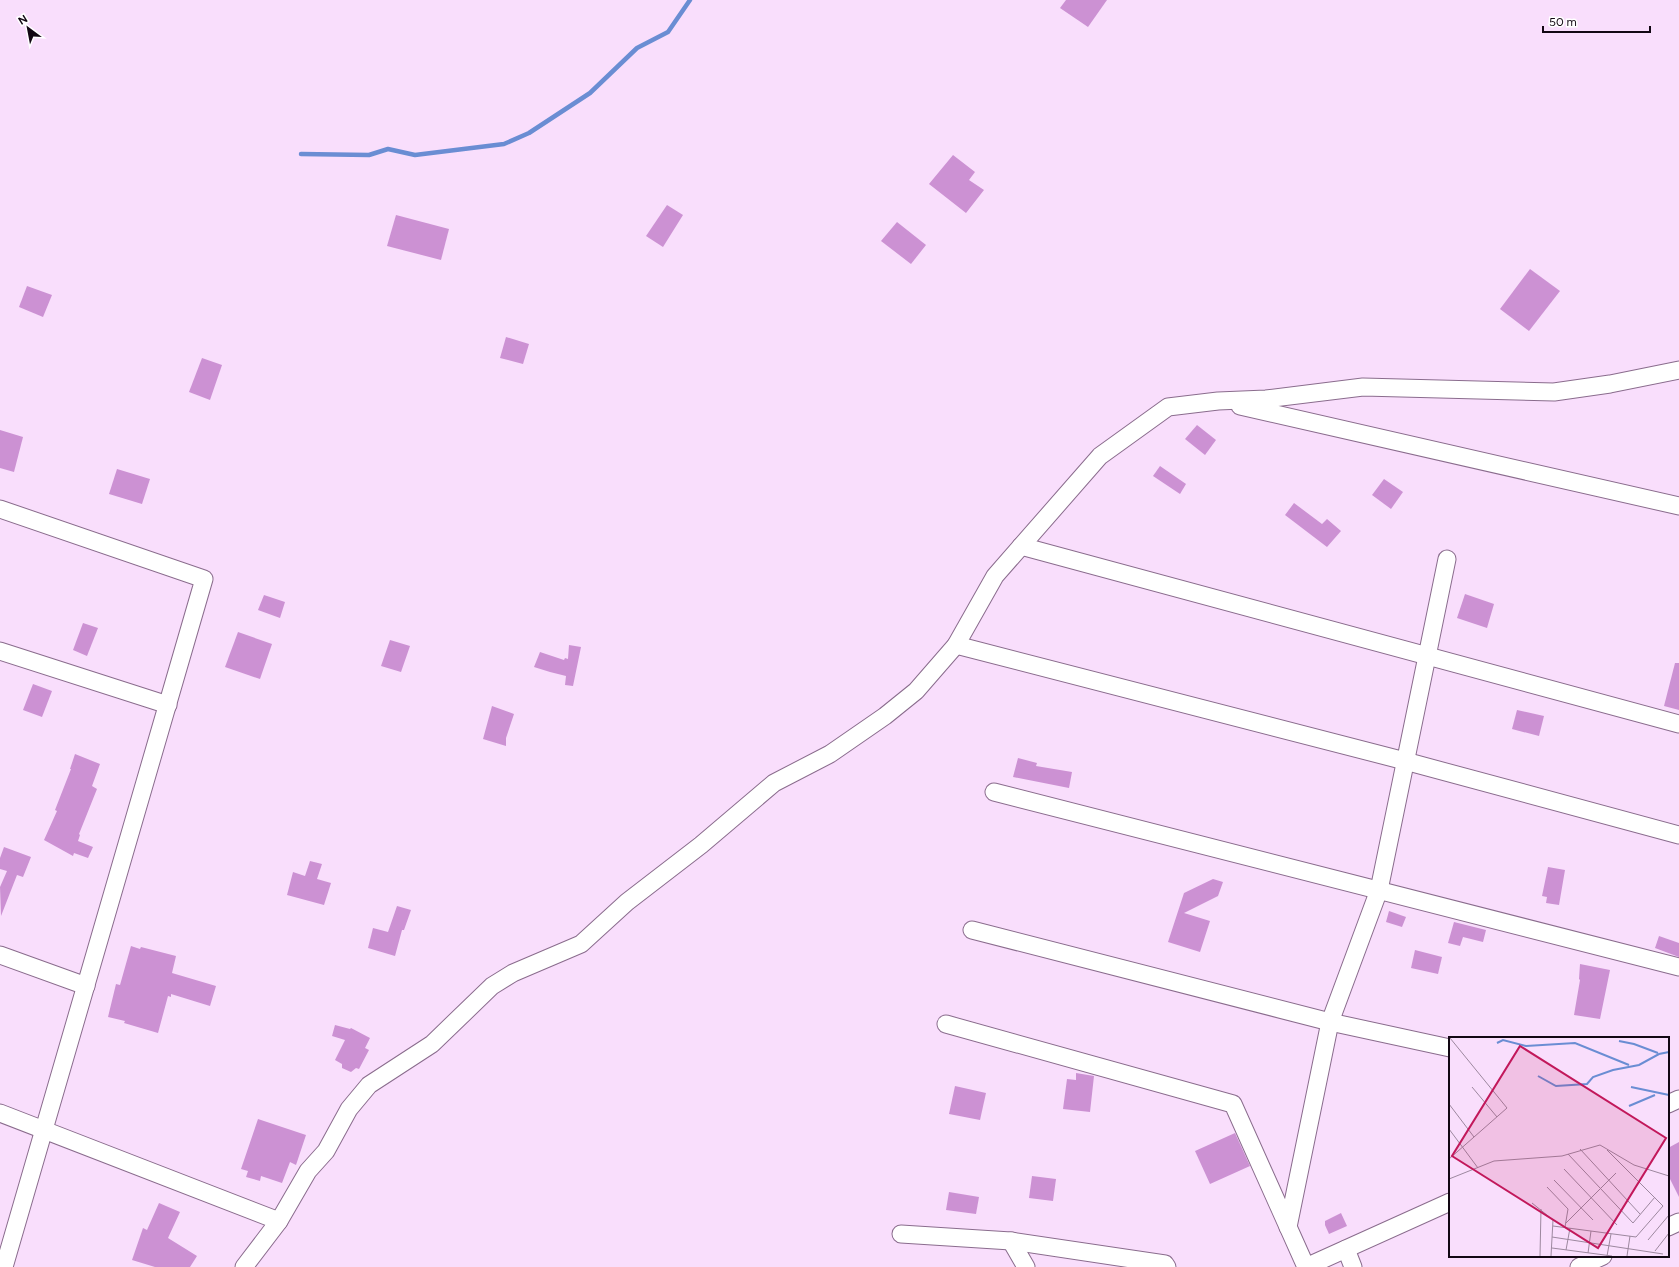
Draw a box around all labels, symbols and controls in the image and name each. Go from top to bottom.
north arrow [8,8,48,48]
scale bar [1543,8,1650,34]
text: N [16,12,30,28]
text: 50 m [1549,15,1577,29]
inset map [1449,1037,1669,1257]

